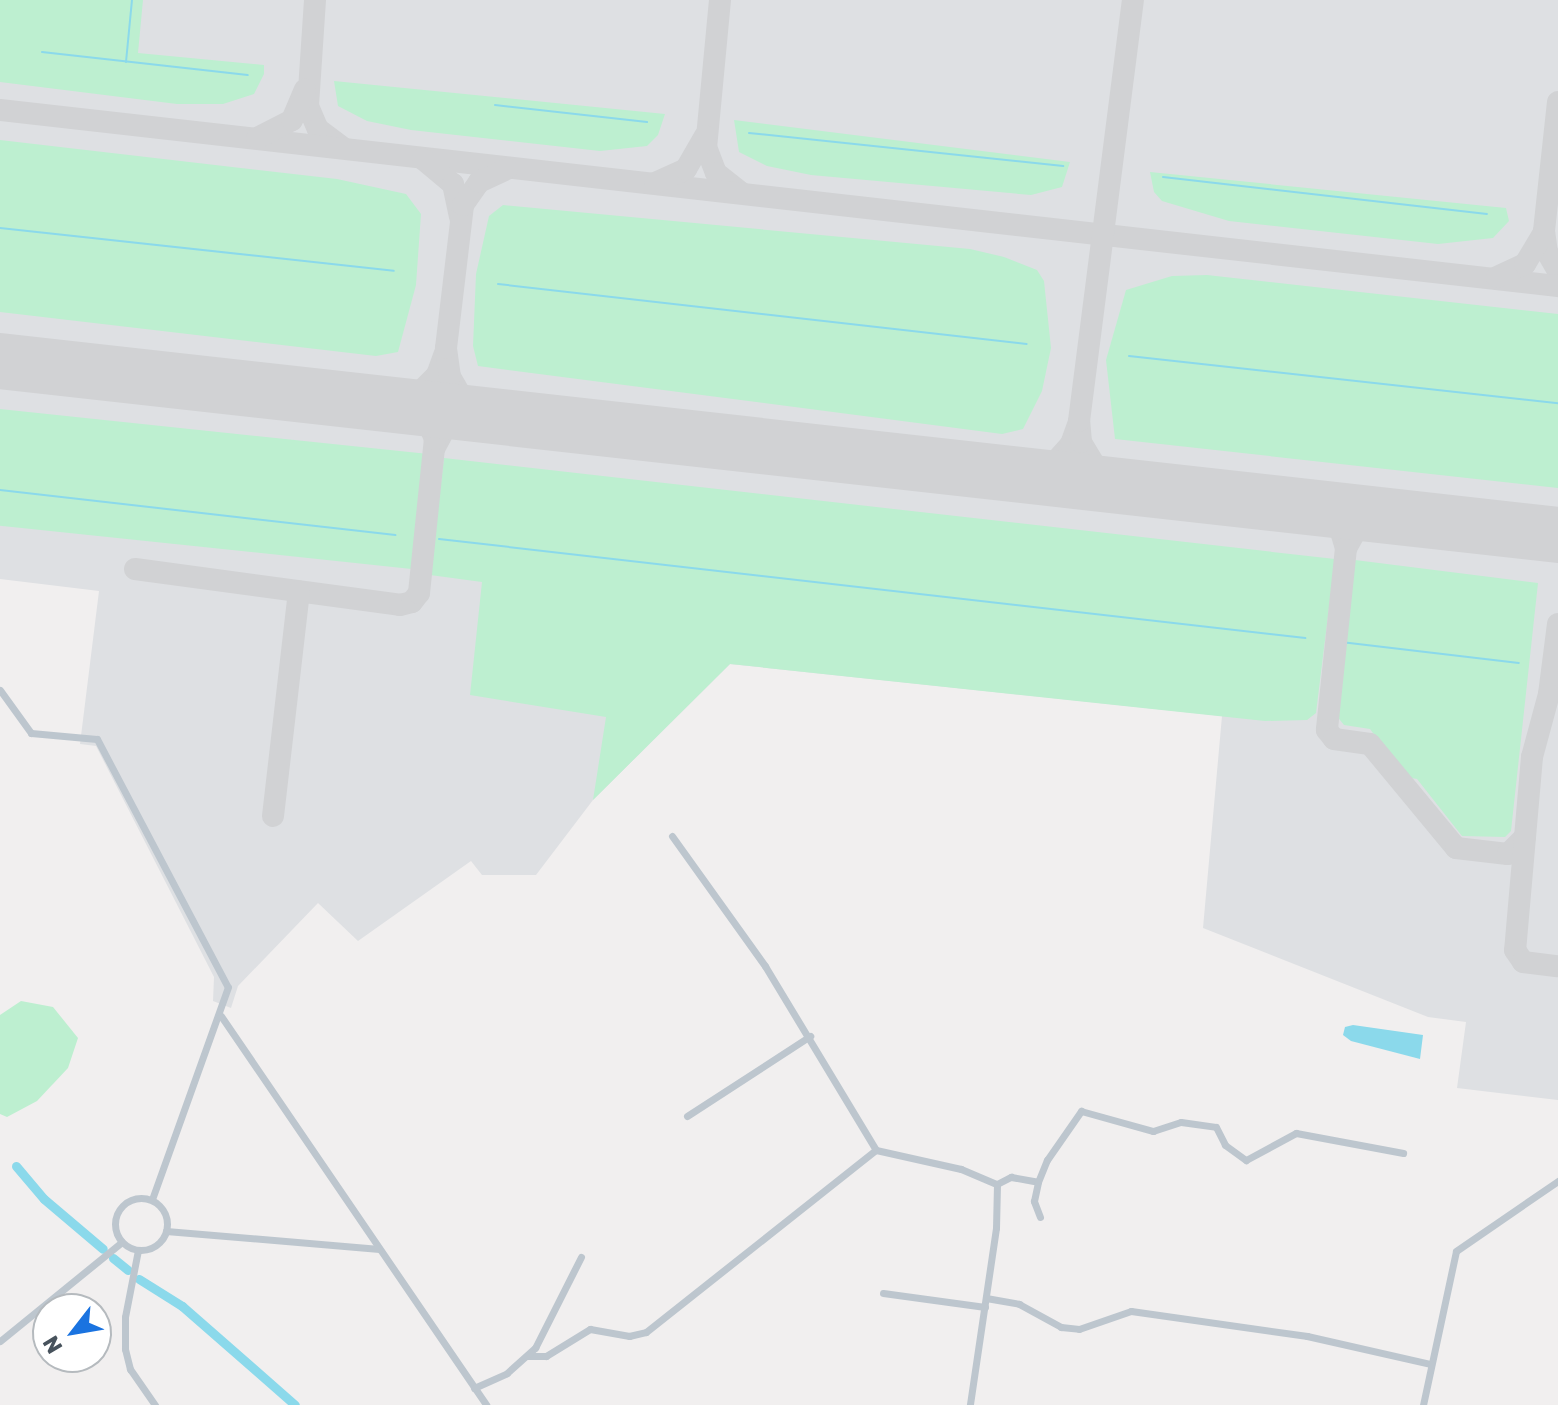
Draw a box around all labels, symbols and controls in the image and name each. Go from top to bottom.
north arrow [32,1293,112,1373]
text: N [37,1331,68,1358]

